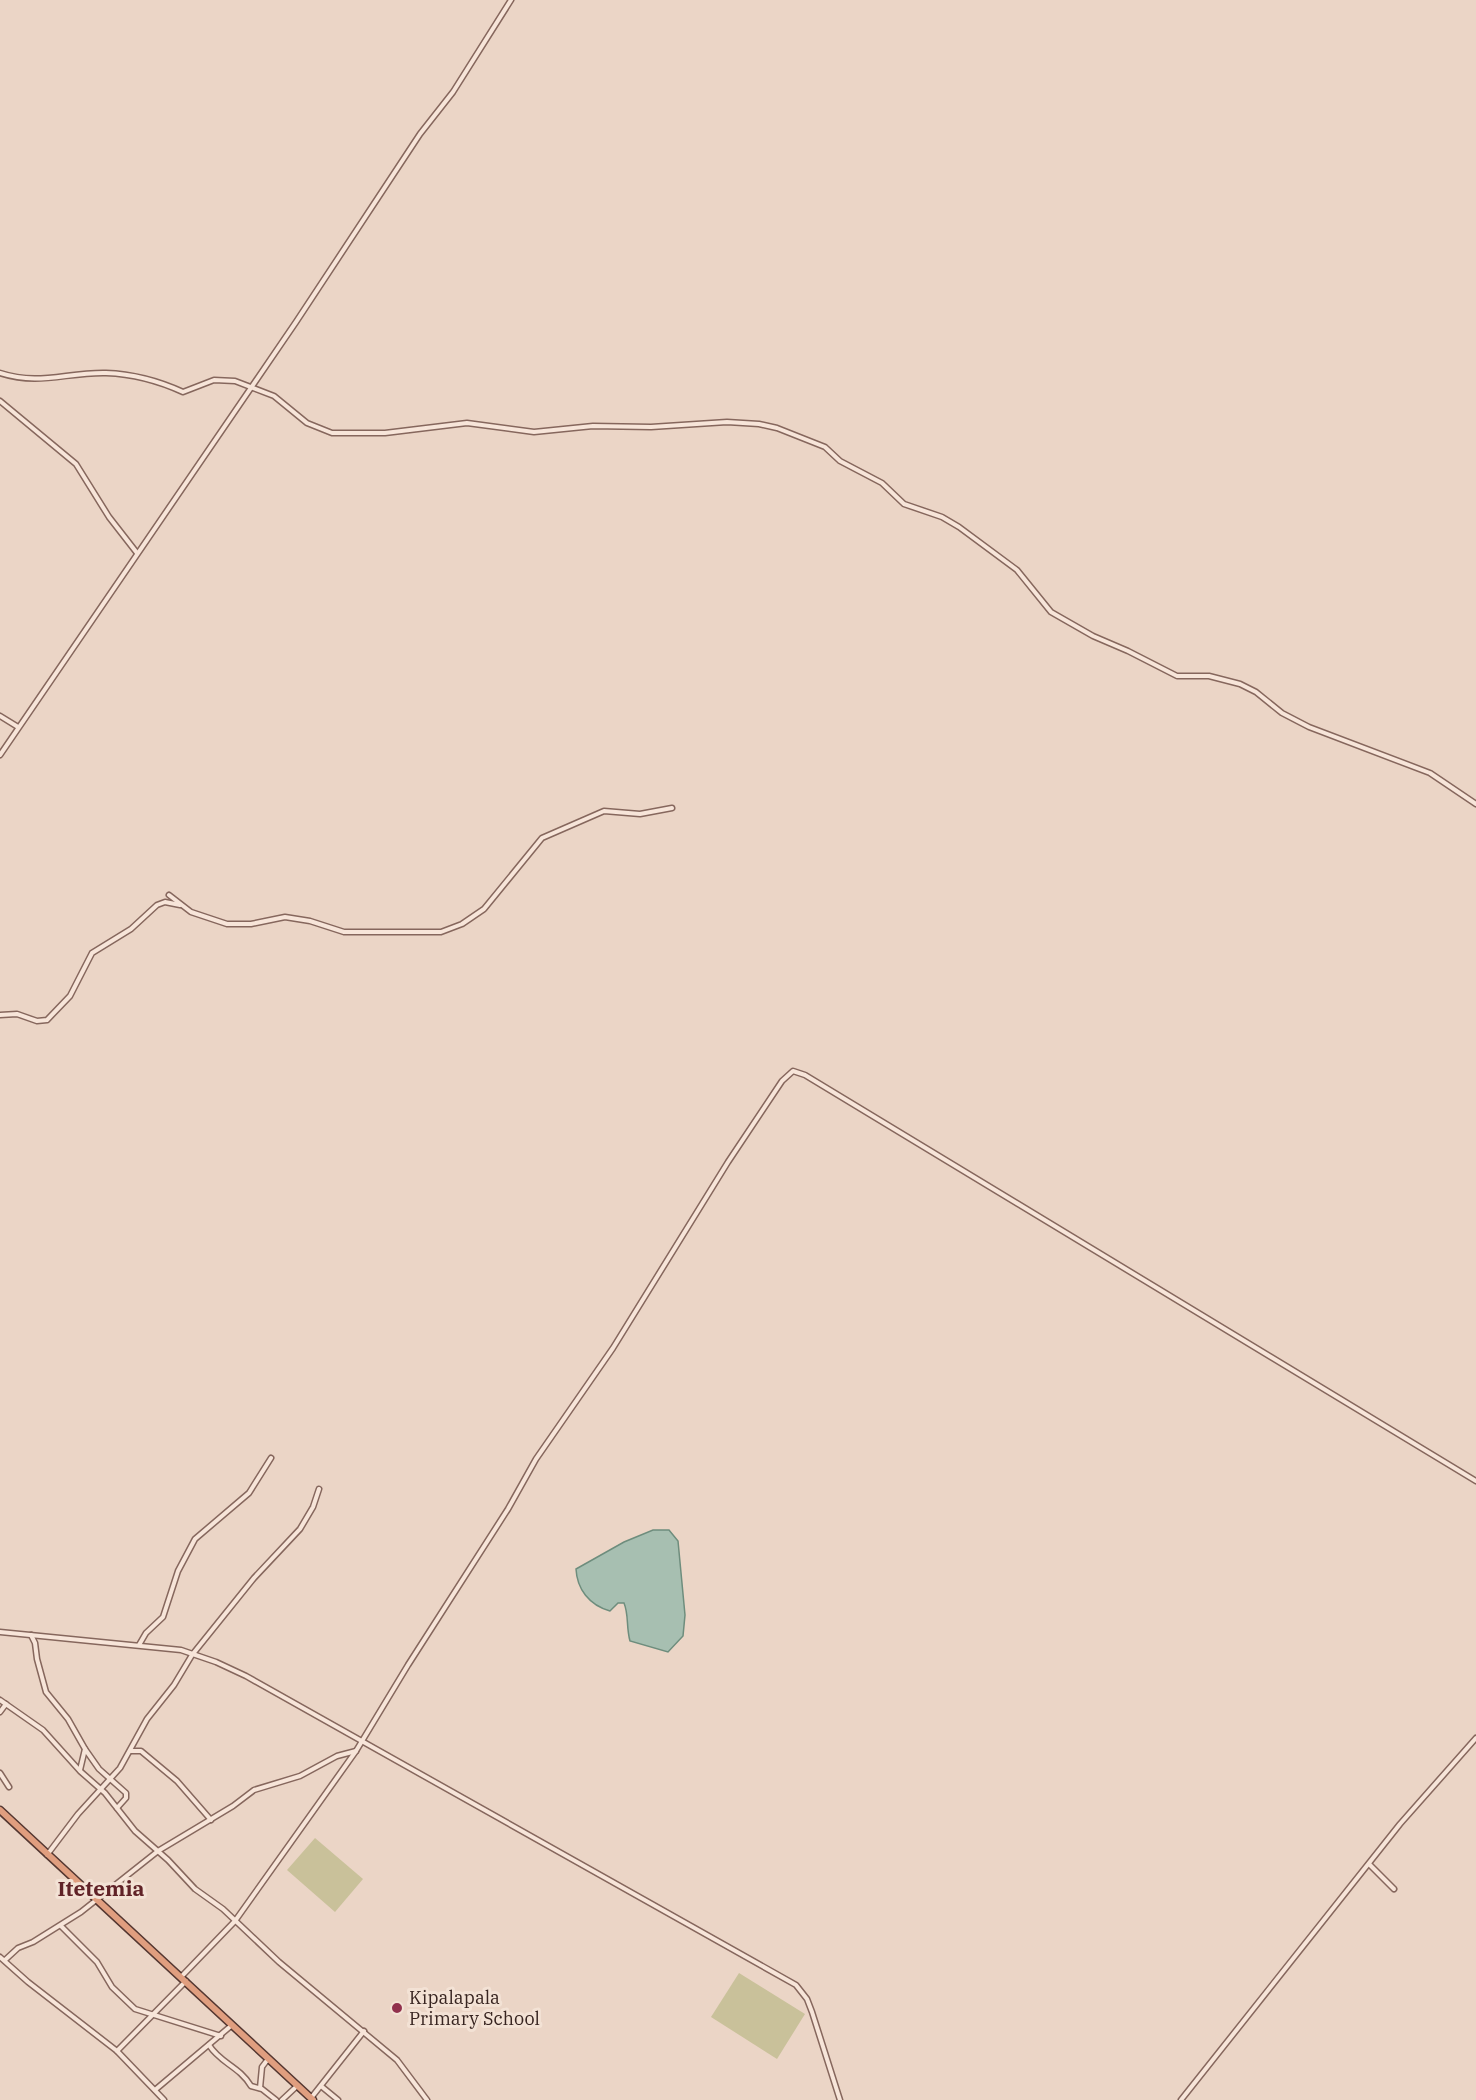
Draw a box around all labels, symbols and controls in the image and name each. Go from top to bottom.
district label: Itetemia [58,1874,144,1902]
place label: Kipalapala Primary School [409,1986,540,2030]
marker: Kipalapala Primary School [390,2001,404,2015]

